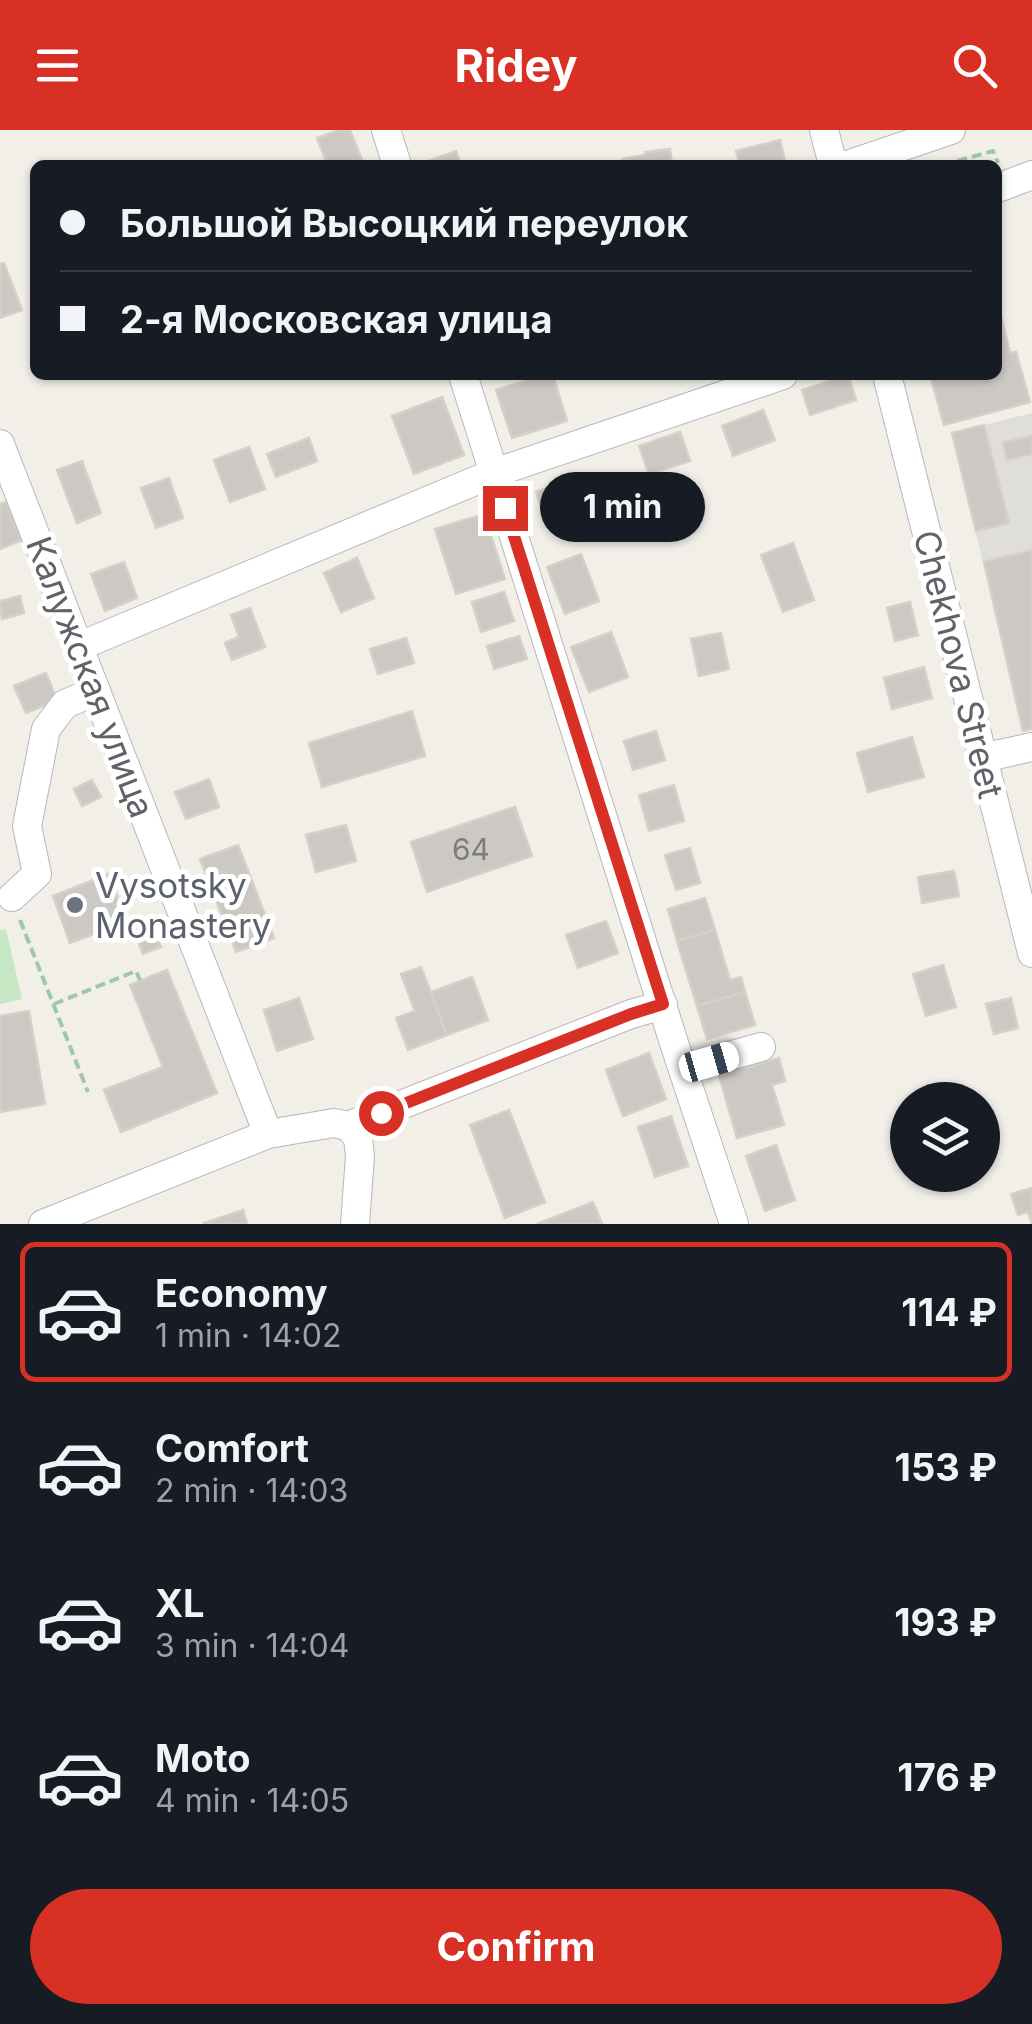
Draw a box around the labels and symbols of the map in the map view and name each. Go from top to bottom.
callout: 1 min [540,473,705,543]
route end [483,486,528,531]
street label: Chekhova Street [905,526,1013,802]
street label: Калужская улица [18,531,164,823]
house number: 64 [452,831,490,867]
place label: Vysotsky Monastery [95,864,271,946]
marker: Vysotsky Monastery [64,894,86,916]
car [676,1039,742,1085]
route start [359,1091,404,1136]

